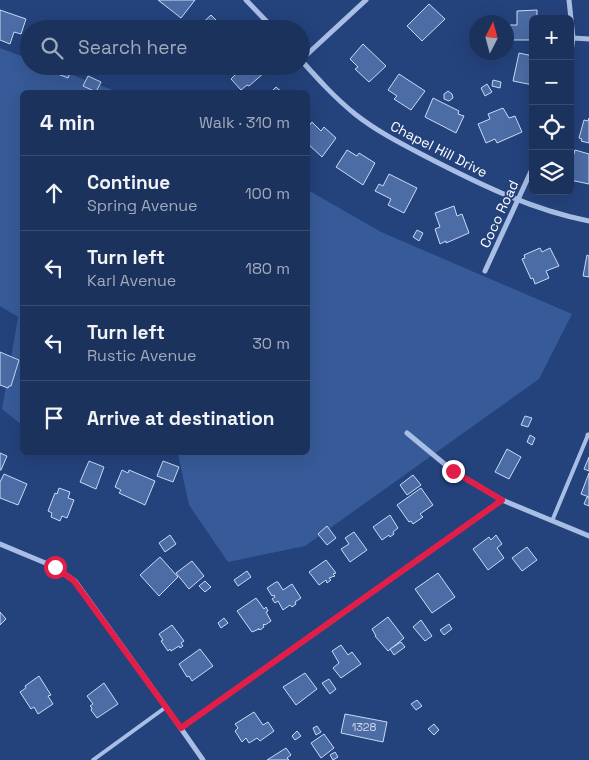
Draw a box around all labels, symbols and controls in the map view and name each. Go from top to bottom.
north arrow [469,15,514,60]
map controls [529,15,574,195]
button: + [529,15,574,60]
search box [20,20,310,75]
icon: search [38,34,66,62]
text: Search here [78,35,188,60]
button: − [529,60,574,105]
button: locate [529,105,574,150]
text: 4 min [40,109,95,136]
text: Walk · 310 m [199,112,290,133]
street label: Chapel Hill Drive [387,117,491,181]
button: layers [529,150,574,195]
text: Continue [87,170,170,195]
street label: Coco Road [475,177,523,251]
icon: ahead [40,179,68,207]
text: 100 m [245,183,290,204]
text: Spring Avenue [87,195,198,216]
text: Turn left [87,245,165,270]
icon: left [40,254,68,282]
text: 180 m [245,258,290,279]
text: Karl Avenue [87,270,176,291]
text: Turn left [87,320,165,345]
icon: left [40,329,68,357]
text: 30 m [252,333,290,354]
text: Rustic Avenue [87,345,196,366]
icon: arrive [40,404,68,432]
text: Arrive at destination [87,406,275,431]
route end [442,460,465,483]
route start [44,556,67,579]
house number: 1328 [352,720,377,734]

